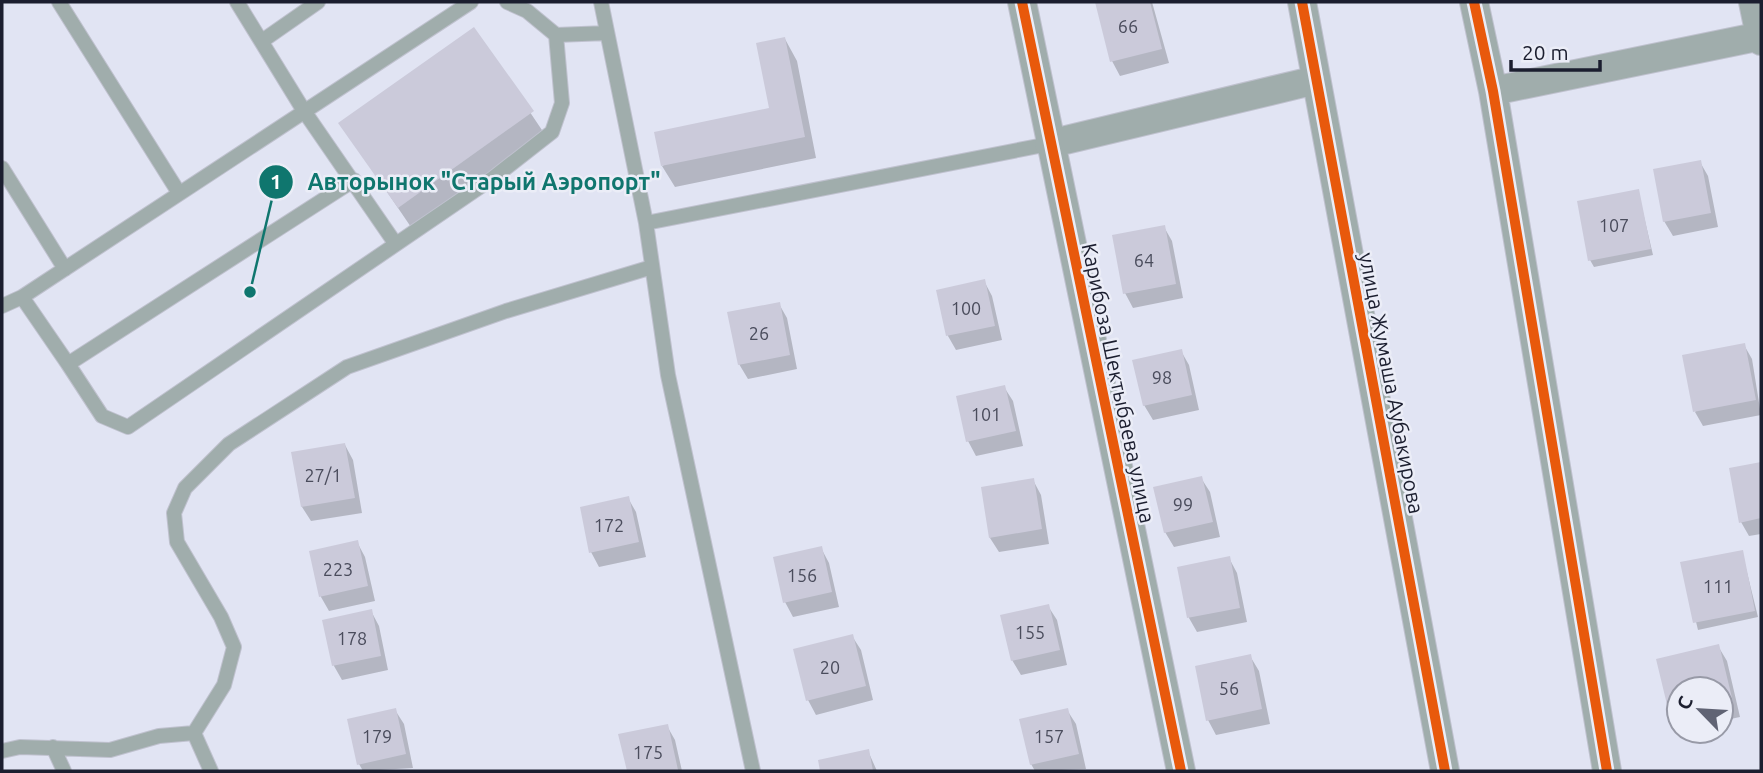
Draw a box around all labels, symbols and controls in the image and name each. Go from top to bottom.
house number: 66 [1118,16,1138,36]
scale bar [1511,28,1600,72]
text: 20 m [1522,40,1569,64]
callout: Авторынок "Старый Аэропорт" [259,160,675,204]
text: 1 [270,169,282,193]
text: Авторынок "Старый Аэропорт" [307,169,661,194]
house number: 107 [1599,215,1629,235]
street label: Карибоза Шектыбаева улица [1078,241,1160,525]
house number: 64 [1134,250,1154,270]
street label: улица Жумаша Аубакирова [1355,250,1429,516]
house number: 100 [951,298,981,318]
house number: 26 [749,323,769,343]
house number: 98 [1152,367,1172,387]
house number: 101 [971,404,1001,424]
house number: 27/1 [304,465,342,485]
house number: 99 [1173,494,1193,514]
house number: 172 [594,515,624,535]
house number: 223 [323,559,353,579]
house number: 156 [787,565,817,585]
house number: 111 [1703,576,1733,596]
house number: 155 [1015,622,1045,642]
house number: 178 [337,628,367,648]
house number: 20 [820,657,840,677]
north arrow [1665,675,1735,745]
house number: 56 [1219,678,1239,698]
text: С [1672,693,1697,713]
house number: 179 [362,726,392,746]
house number: 157 [1034,726,1064,746]
house number: 175 [633,742,663,762]

